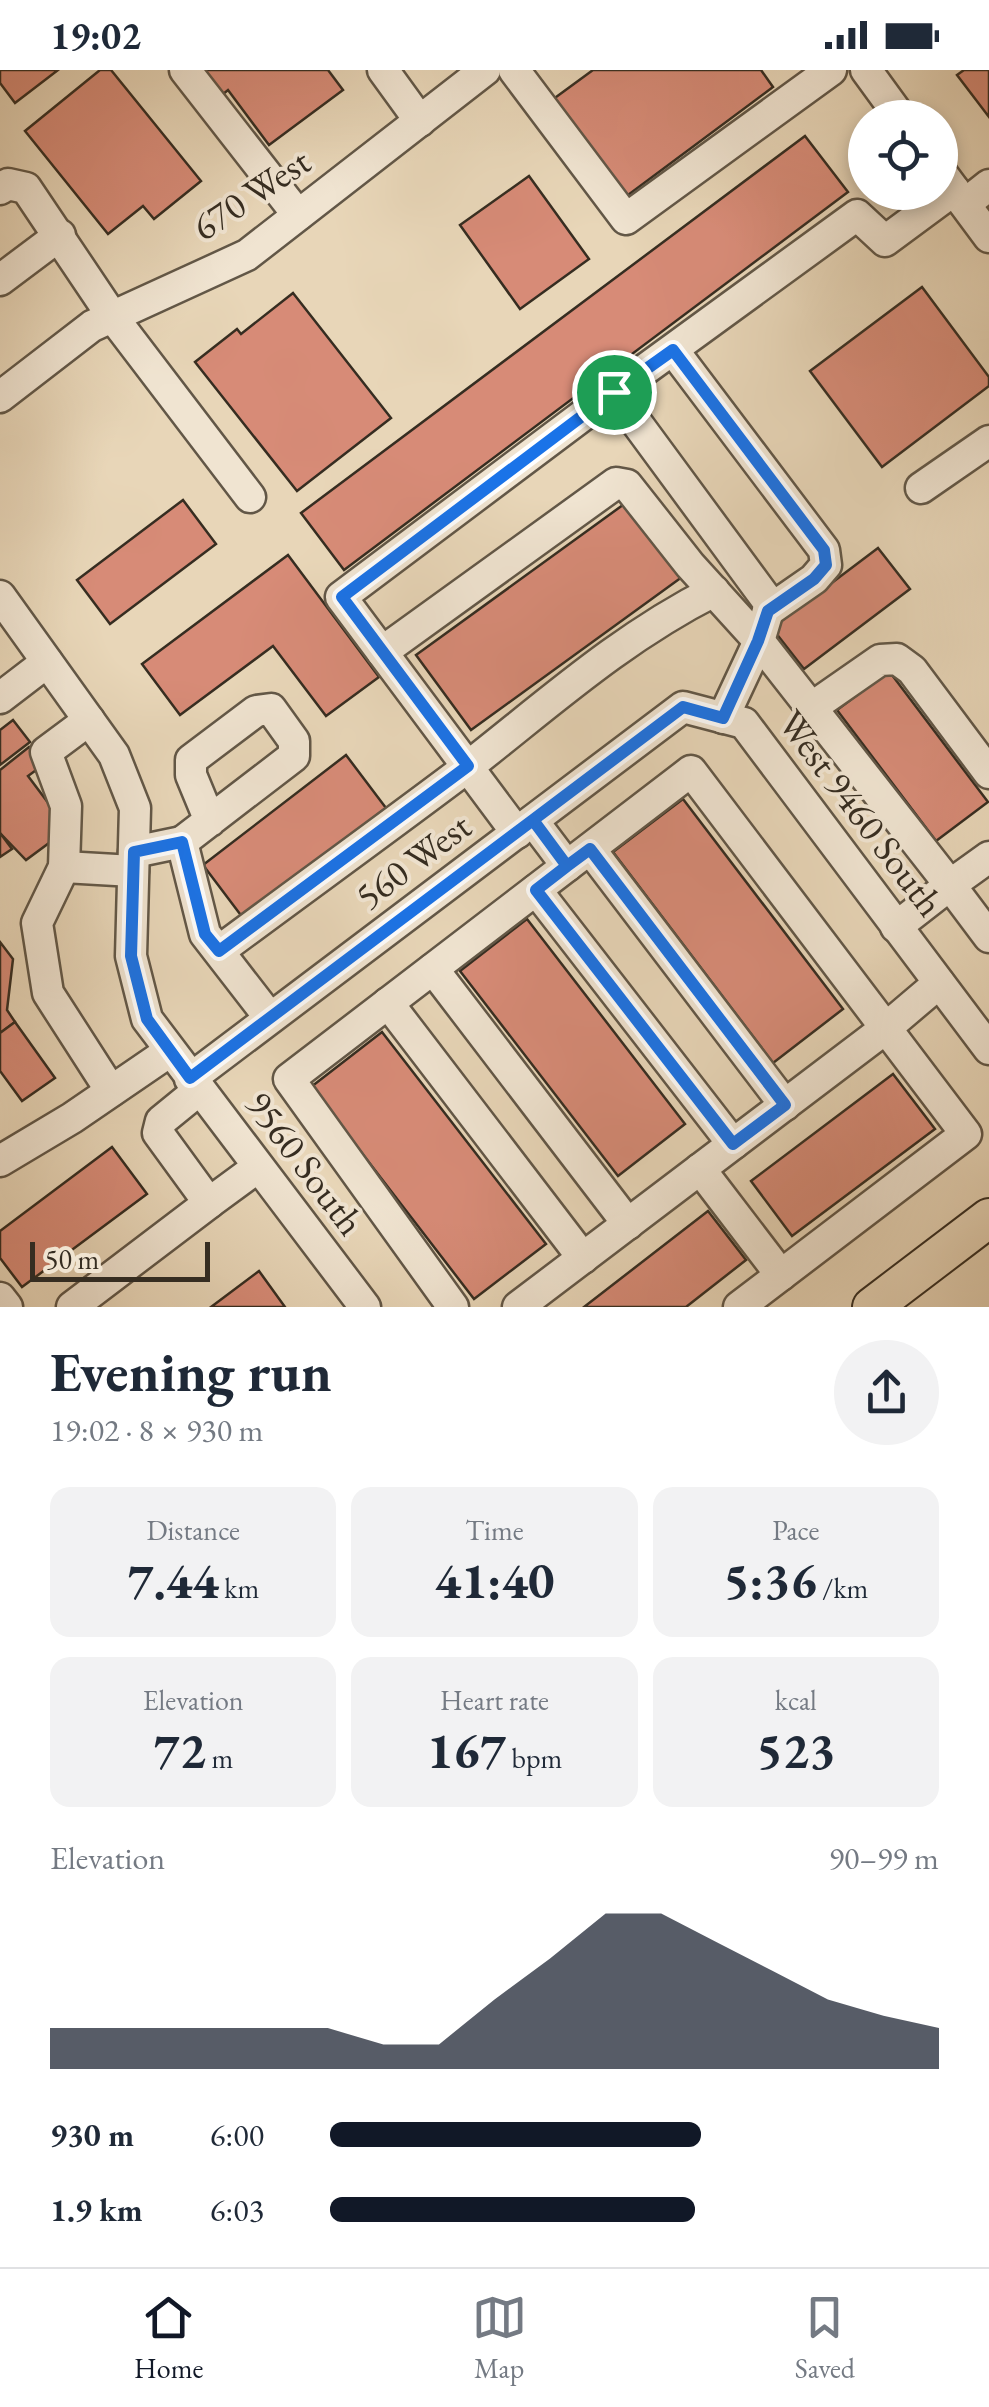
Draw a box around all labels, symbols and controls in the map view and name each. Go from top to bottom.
text: 19:02 [50,11,141,60]
map controls [848,100,958,210]
button: locate [848,100,958,210]
street label: 670 West [182,136,319,251]
pin [572,350,657,435]
icon: arrive [587,365,642,420]
street label: West 9460 South [768,700,955,926]
street label: 560 West [345,801,480,920]
street label: 9560 South [235,1081,376,1245]
scale bar [30,1237,210,1282]
text: 50 m [45,1241,99,1277]
text: Evening run [50,1336,332,1407]
button: share [834,1340,939,1445]
text: 19:02 · 8 × 930 m [50,1409,263,1451]
text: Distance [146,1512,240,1548]
text: Time [465,1512,524,1548]
text: Pace [772,1512,819,1548]
text: 7.44 [127,1548,219,1613]
text: 41:40 [435,1548,554,1613]
text: 5:36 [723,1548,817,1613]
text: km [219,1570,259,1606]
text: /km [817,1570,868,1606]
text: Elevation [143,1682,244,1718]
text: Heart rate [440,1682,549,1718]
text: kcal [775,1682,817,1718]
text: 72 [153,1718,206,1783]
text: 167 [427,1718,506,1783]
text: 523 [756,1718,836,1783]
text: m [206,1740,233,1776]
text: bpm [506,1740,562,1776]
text: Elevation [50,1837,165,1879]
text: 90–99 m [829,1837,939,1879]
text: 930 m [50,2114,134,2156]
text: 6:00 [210,2114,264,2156]
text: 1.9 km [50,2189,143,2231]
text: 6:03 [210,2189,264,2231]
tab: Home [134,2290,203,2386]
tab: Map [472,2290,527,2386]
tab: Saved [795,2290,855,2386]

